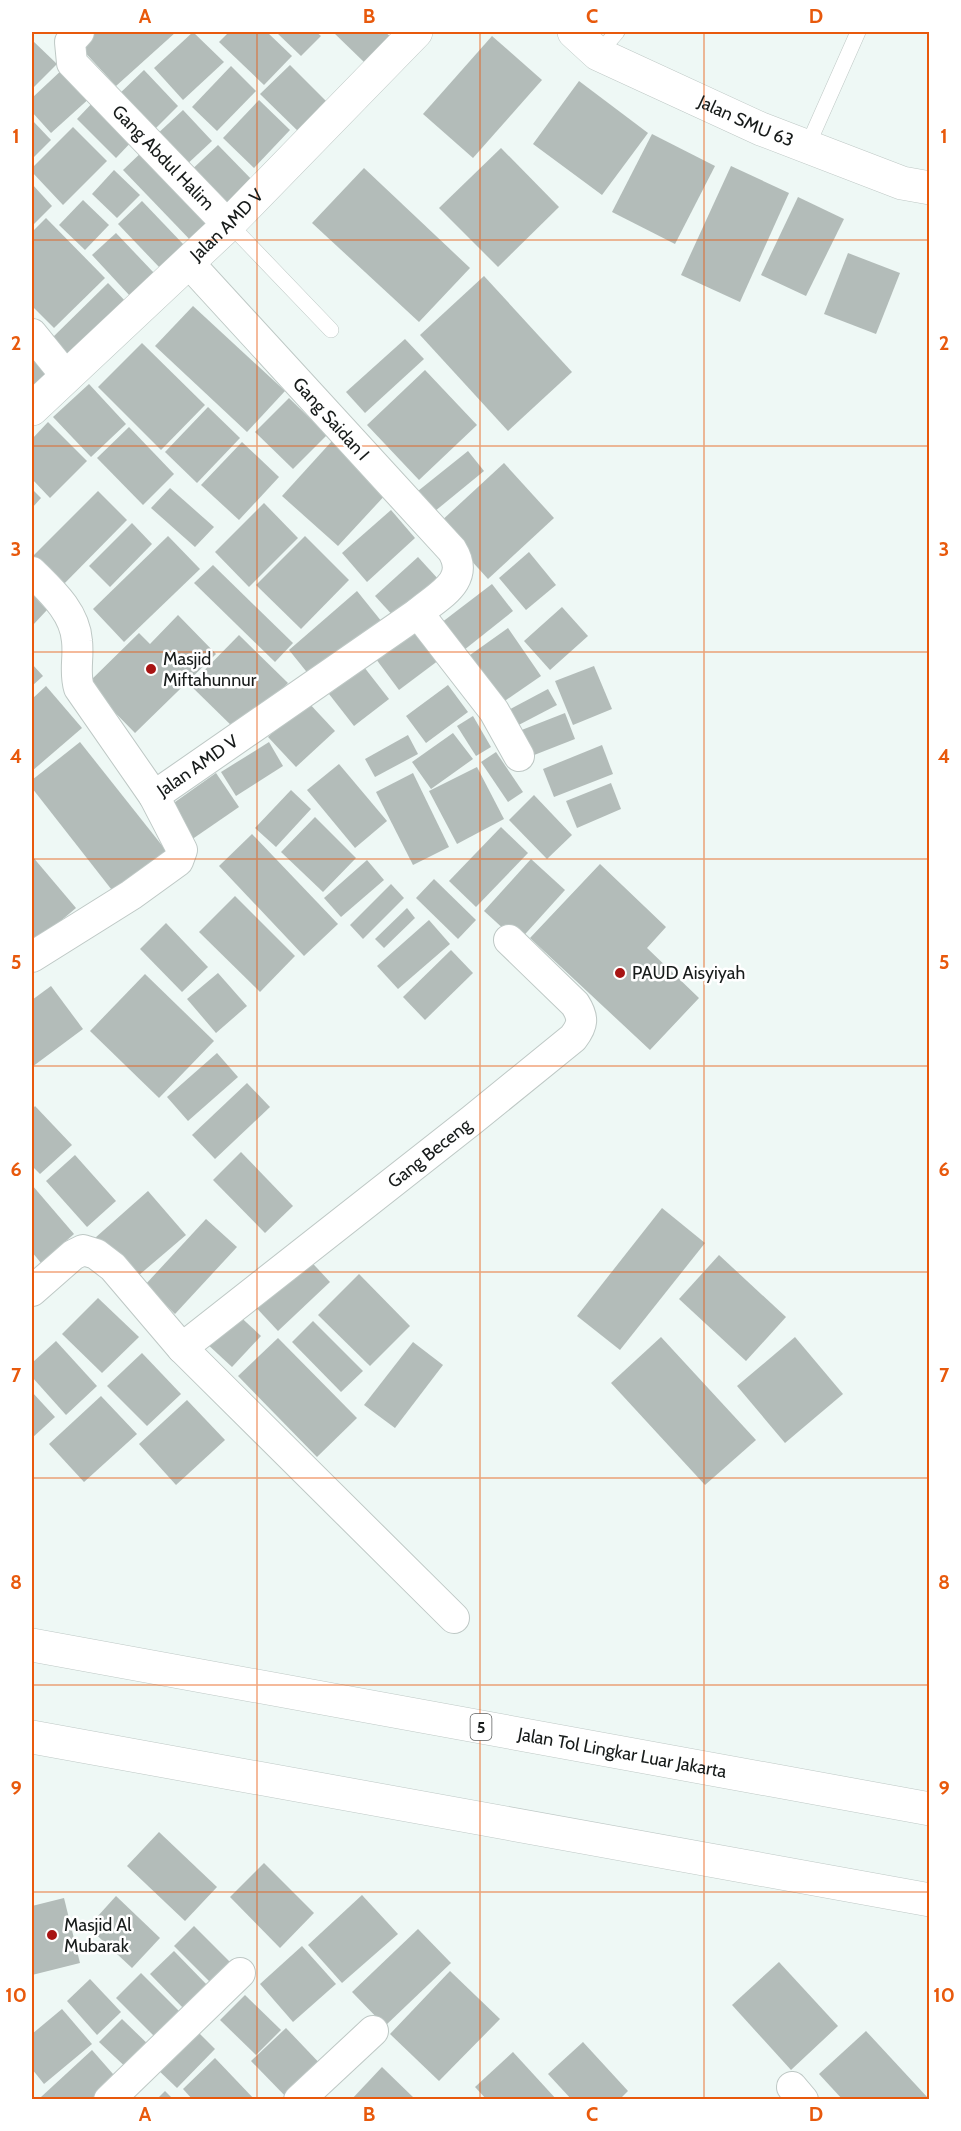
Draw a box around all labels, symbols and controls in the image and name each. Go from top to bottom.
text: A [139,4,152,28]
text: B [363,4,375,28]
text: C [586,4,598,28]
text: D [809,4,823,28]
street label: Jalan SMU 63 [694,90,797,151]
street label: Gang Abdul Halim [107,100,219,215]
text: 1 [12,124,20,148]
text: 1 [940,124,948,148]
street label: Jalan AMD V [185,184,268,266]
text: 2 [11,331,21,355]
text: 2 [939,331,949,355]
street label: Gang Saidan I [288,373,374,465]
text: 3 [11,537,21,561]
text: 3 [939,537,949,561]
place label: Masjid Miftahunnur [163,648,257,691]
marker: Masjid Miftahunnur [144,662,158,676]
street label: Jalan AMD V [152,730,242,802]
text: 4 [10,744,22,768]
text: 4 [938,744,950,768]
text: 5 [11,950,21,974]
text: 5 [939,950,949,974]
place label: PAUD Aisyiyah [632,962,745,984]
marker: PAUD Aisyiyah [613,966,627,980]
street label: Gang Beceng [383,1113,476,1193]
text: 6 [10,1157,22,1181]
text: 6 [938,1157,950,1181]
text: 7 [11,1363,22,1387]
text: 7 [939,1363,950,1387]
text: 8 [10,1570,22,1594]
text: 8 [938,1570,950,1594]
road number: 5 [470,1714,492,1740]
street label: Jalan Tol Lingkar Luar Jakarta [515,1723,729,1783]
text: 9 [10,1776,22,1800]
text: 9 [938,1776,950,1800]
place label: Masjid Al Mubarak [64,1914,132,1957]
marker: Masjid Al Mubarak [45,1928,59,1942]
text: 10 [5,1983,27,2007]
text: 10 [933,1983,955,2007]
text: A [139,2102,152,2126]
text: B [363,2102,375,2126]
text: C [586,2102,598,2126]
text: D [809,2102,823,2126]

